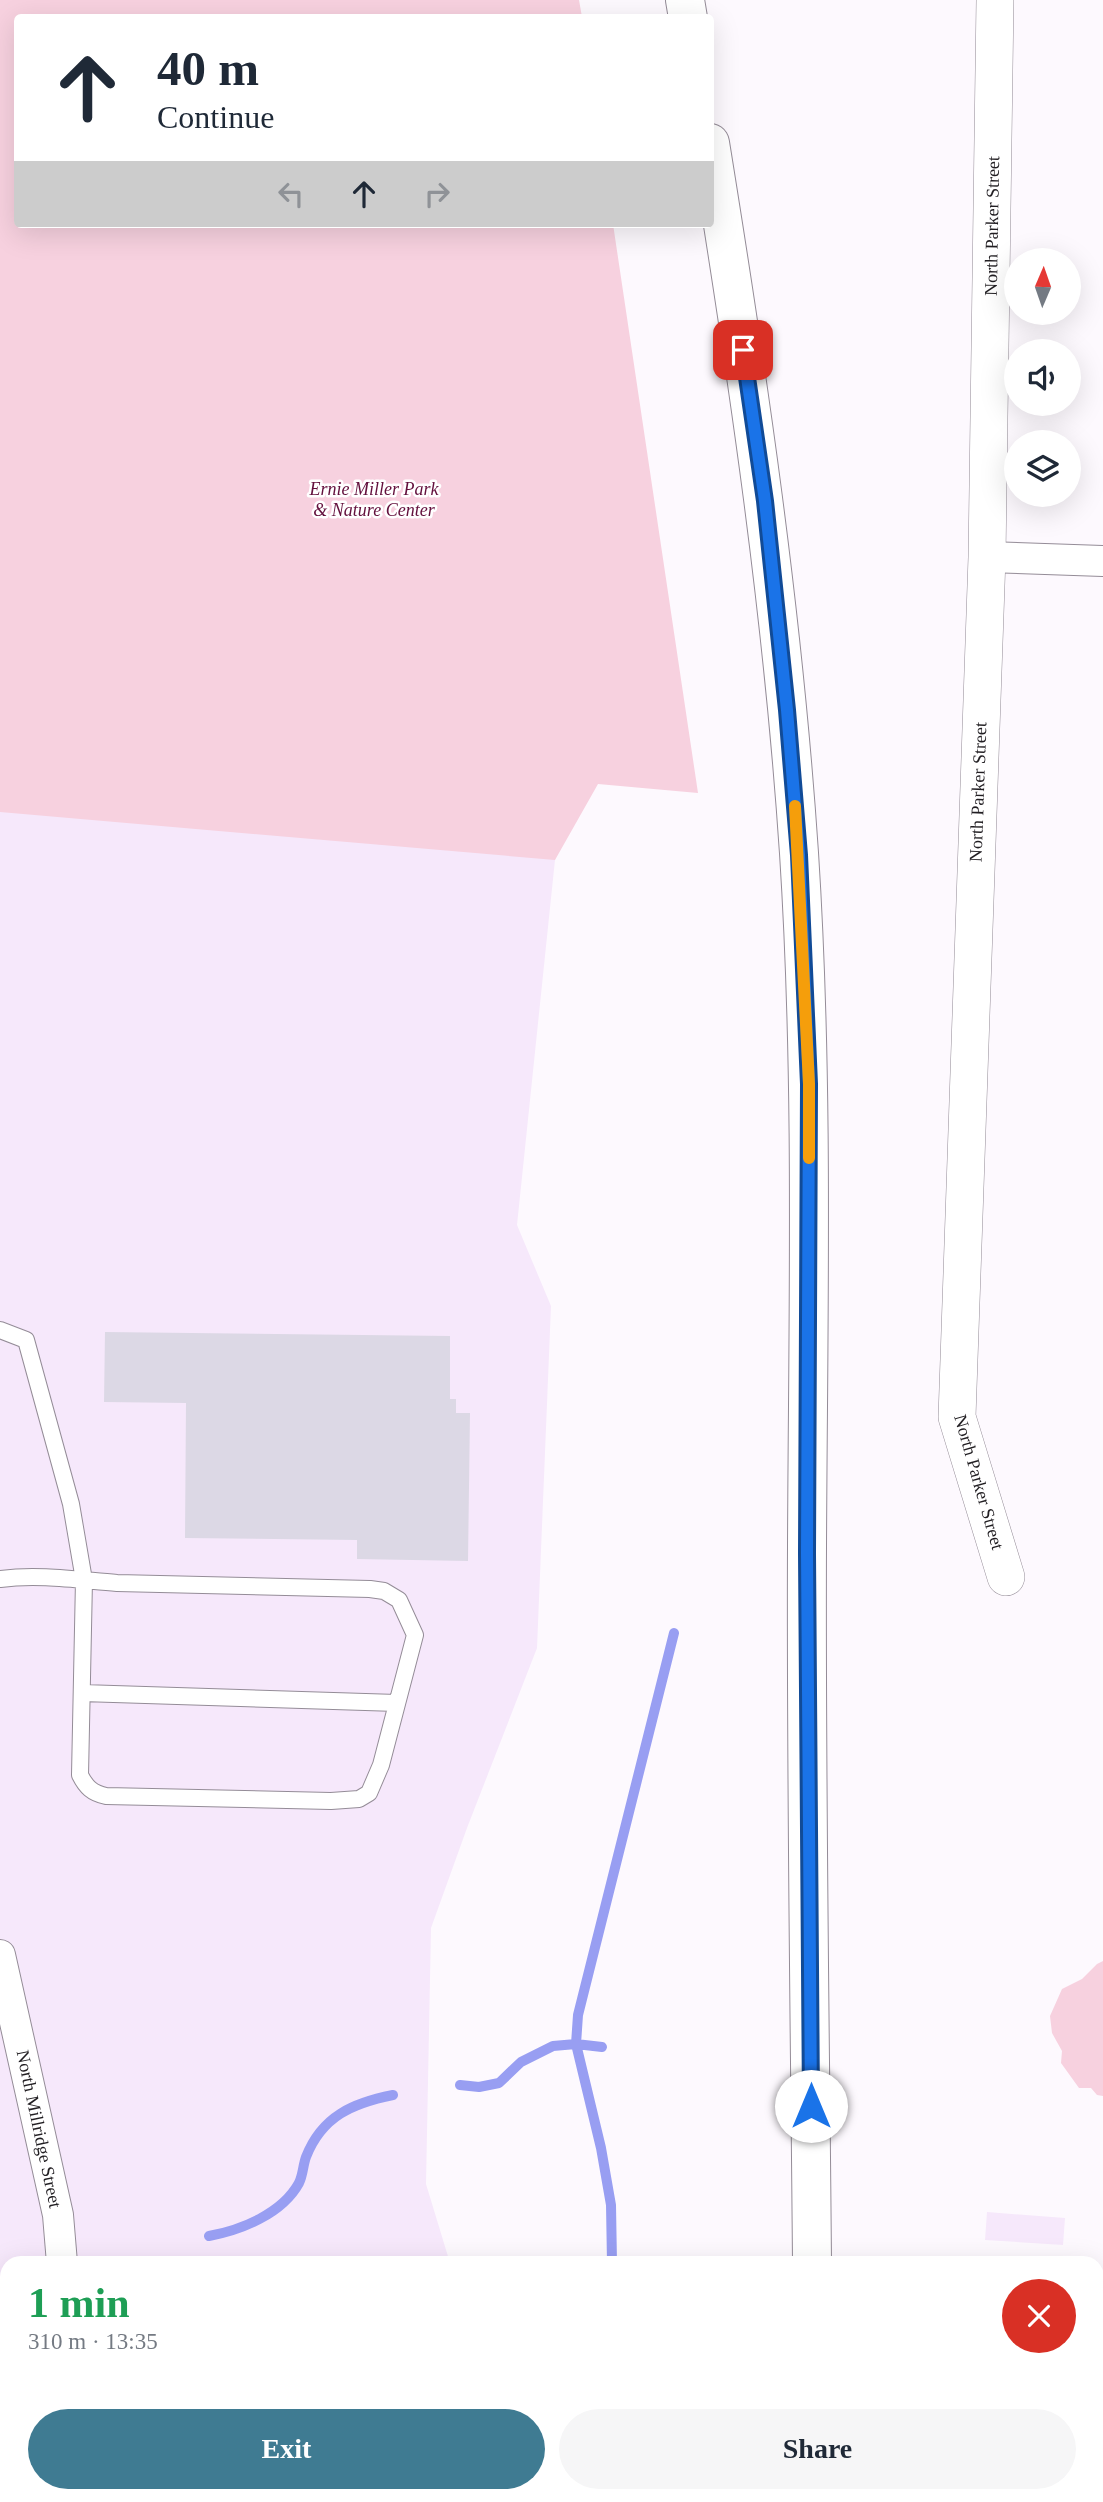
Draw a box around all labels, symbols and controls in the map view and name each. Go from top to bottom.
text: 40 m [157,41,259,96]
icon: ahead [42,42,133,133]
text: Continue [157,99,274,135]
street label: North Parker Street [981,156,1003,296]
icon: left [272,175,310,213]
icon: ahead [345,175,383,213]
icon: right [418,175,456,213]
north arrow [1004,248,1082,326]
map controls [1004,248,1081,507]
pin [713,320,773,380]
icon: arrive [724,331,762,369]
button: sound [1004,339,1081,416]
button: layers [1004,430,1081,507]
park label: Ernie Miller Park & Nature Center [309,479,439,520]
street label: North Parker Street [966,722,990,862]
street label: North Parker Street [950,1412,1008,1552]
street label: North Millridge Street [12,2048,66,2210]
position arrow [774,2069,848,2143]
button: close [1002,2279,1076,2353]
text: 1 min [28,2280,130,2326]
text: 310 m · 13:35 [28,2329,158,2354]
button: Exit [28,2409,545,2489]
button: Share [559,2409,1076,2489]

